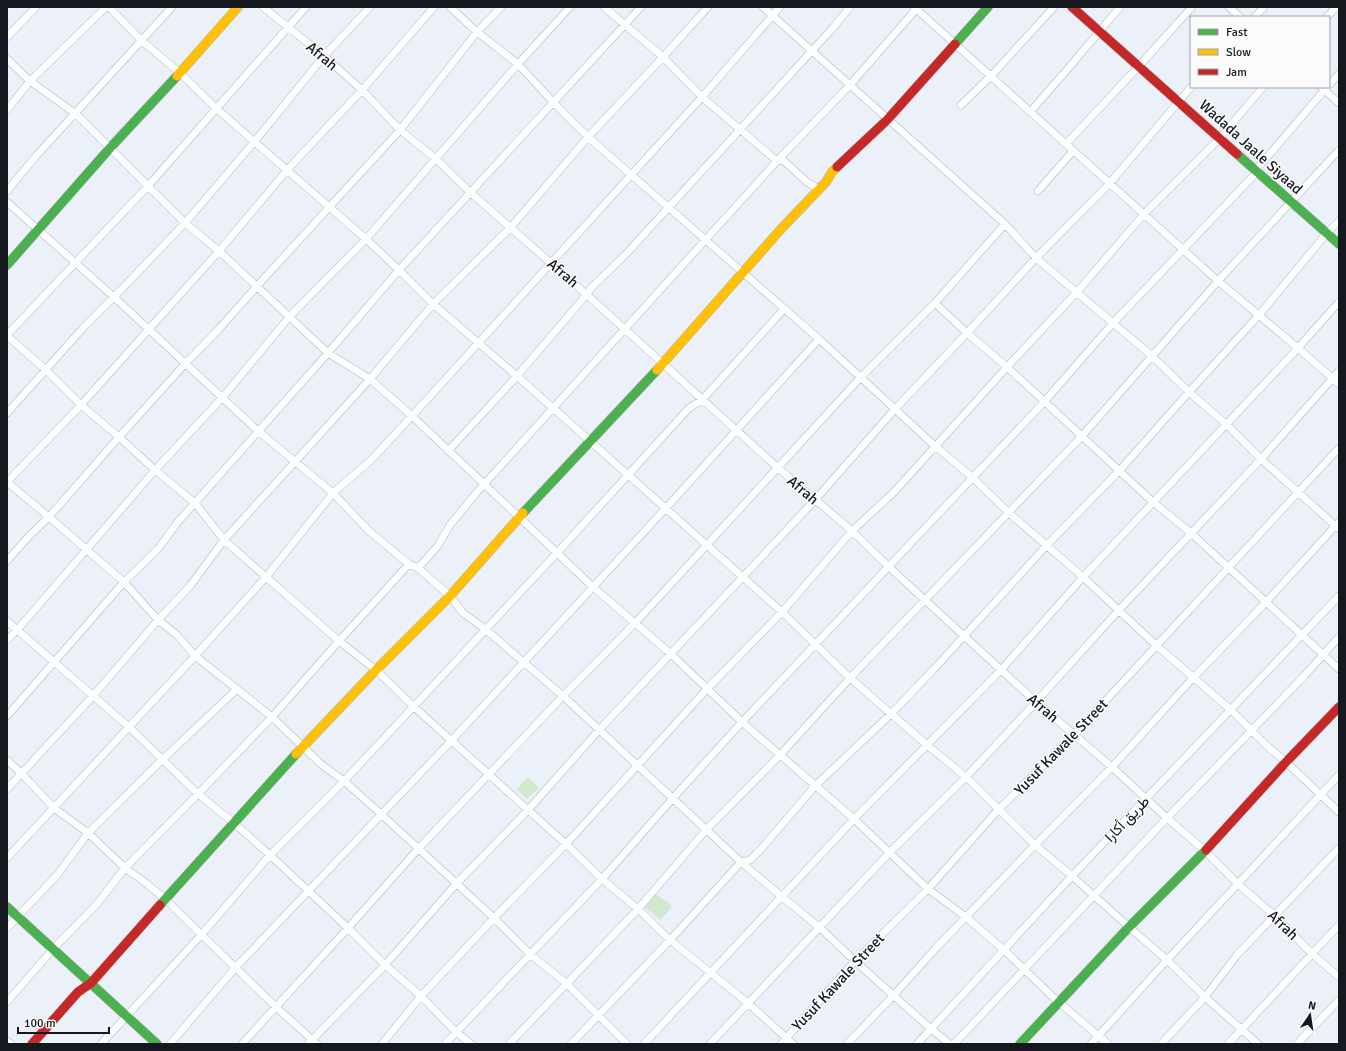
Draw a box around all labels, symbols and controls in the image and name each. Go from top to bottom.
legend [1190,16,1330,88]
text: Fast [1226,25,1247,40]
street label: Afrah [303,38,341,74]
text: Slow [1226,45,1251,60]
text: Jam [1226,65,1247,80]
street label: Wadada Jaale Siyaad [1196,96,1306,198]
street label: Afrah [544,255,582,291]
street label: Afrah [784,472,822,508]
street label: Afrah [1024,690,1062,726]
street label: Yusuf Kawale Street [1010,695,1112,799]
street label: طريق أكارا [1101,792,1154,846]
street label: Afrah [1264,906,1302,944]
street label: Yusuf Kawale Street [788,929,888,1035]
north arrow [1290,995,1330,1035]
text: N [1307,999,1317,1013]
scale bar [18,1009,109,1035]
text: 100 m [24,1016,56,1031]

